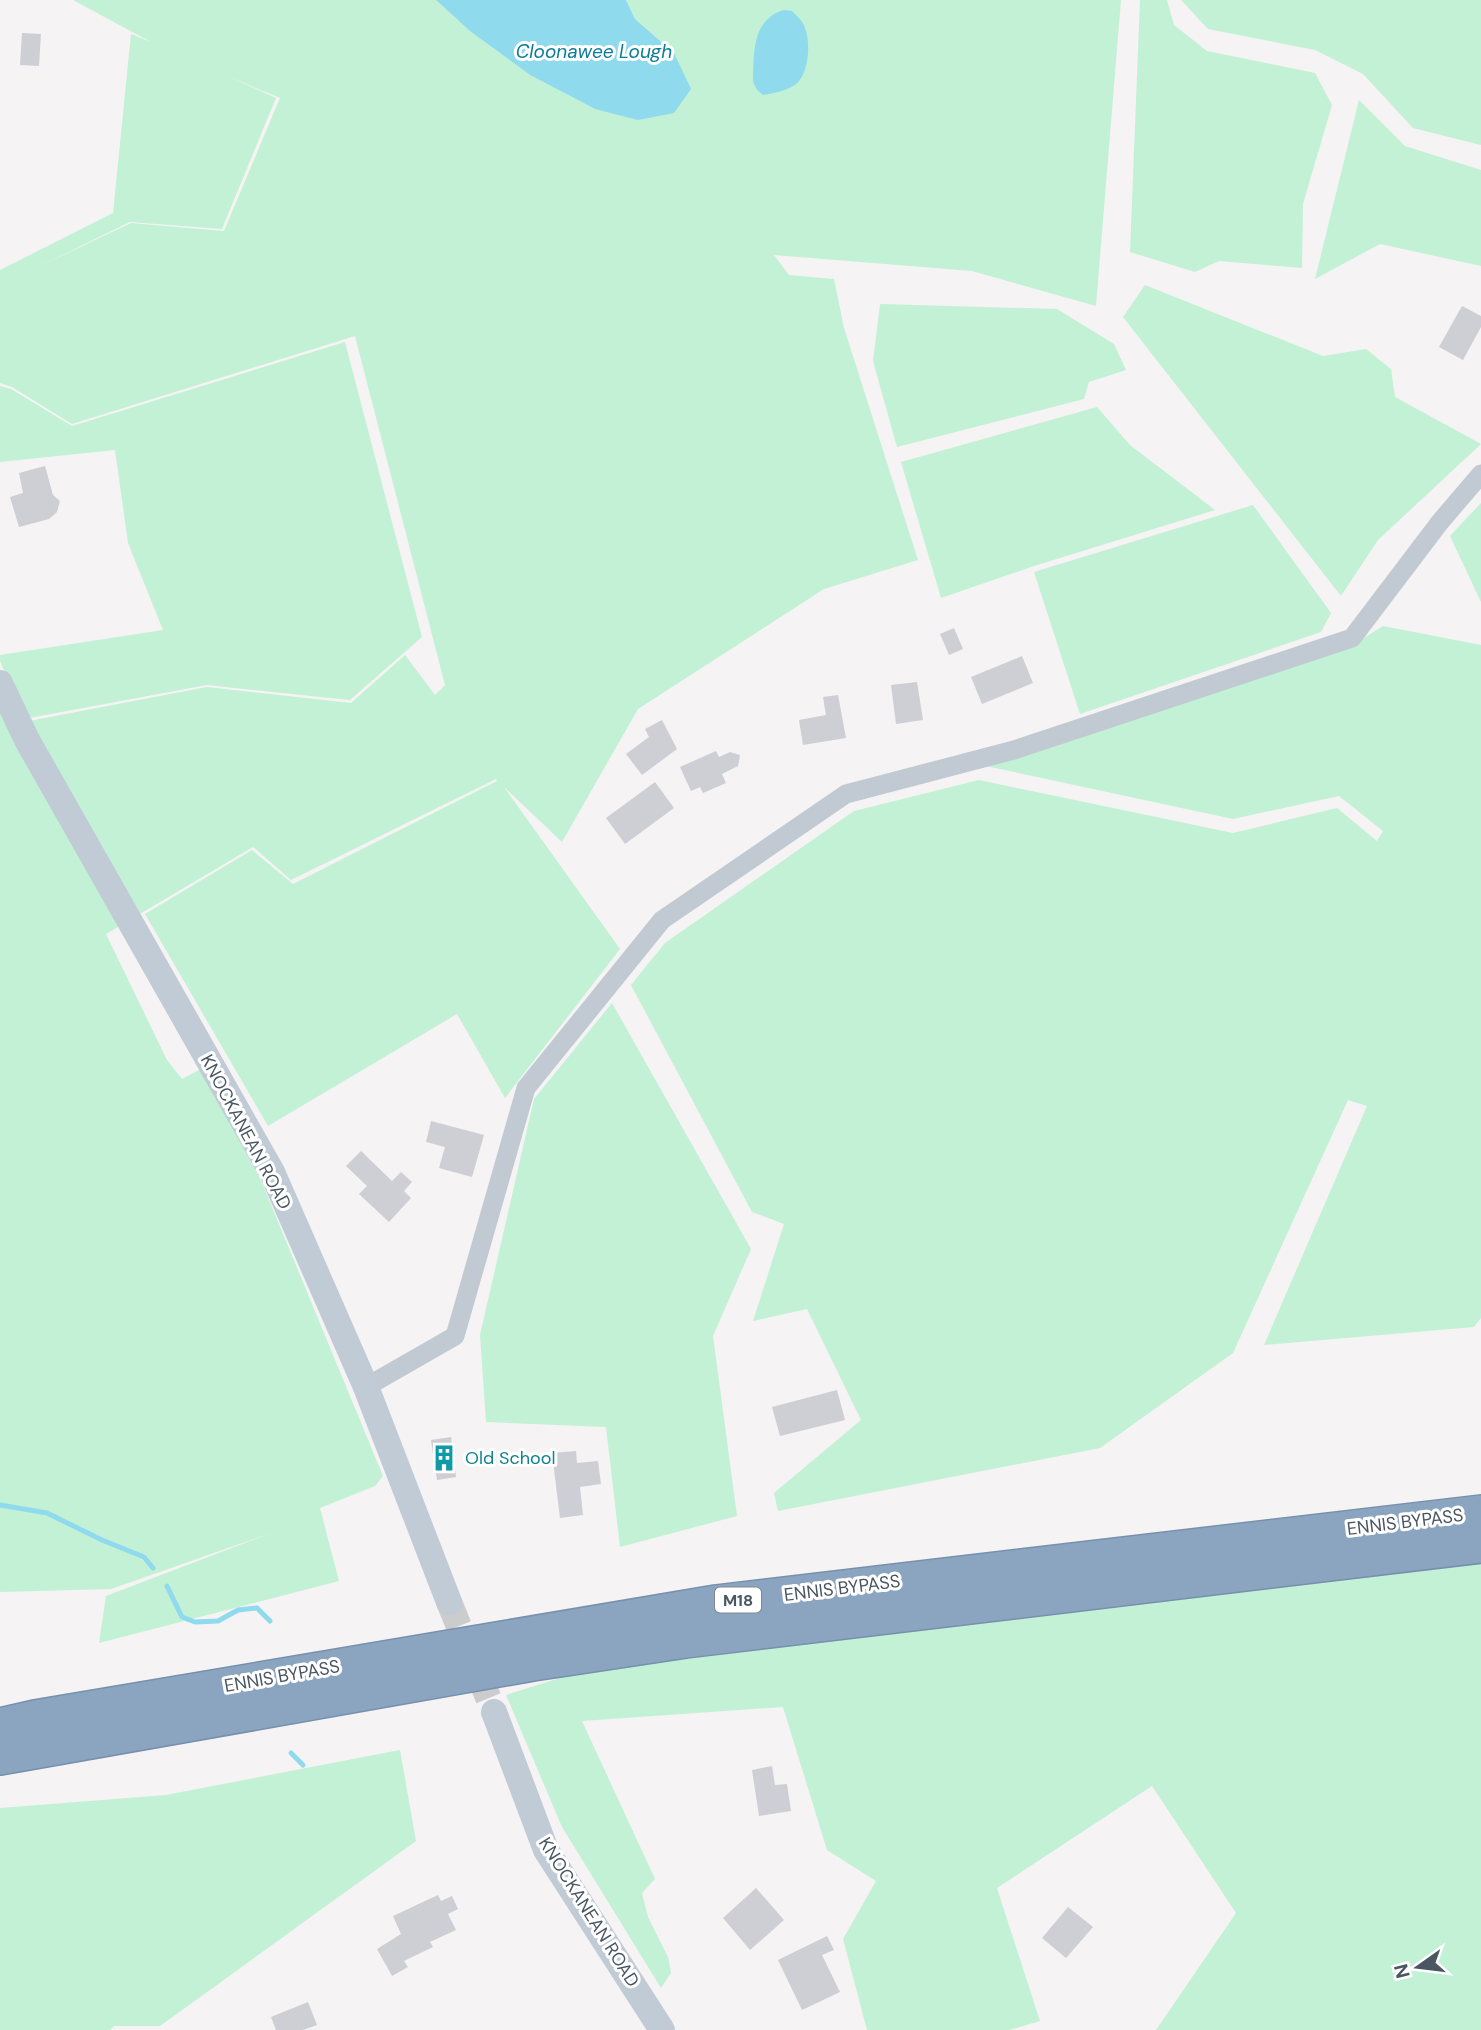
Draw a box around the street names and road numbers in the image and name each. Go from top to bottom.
street label: KNOCKANEAN ROAD [195,1050,297,1214]
street label: ENNIS BYPASS [1346,1503,1464,1541]
street label: ENNIS BYPASS [783,1569,901,1607]
road number: M18 [715,1588,761,1612]
street label: ENNIS BYPASS [222,1654,342,1698]
street label: KNOCKANEAN ROAD [533,1833,645,1991]

